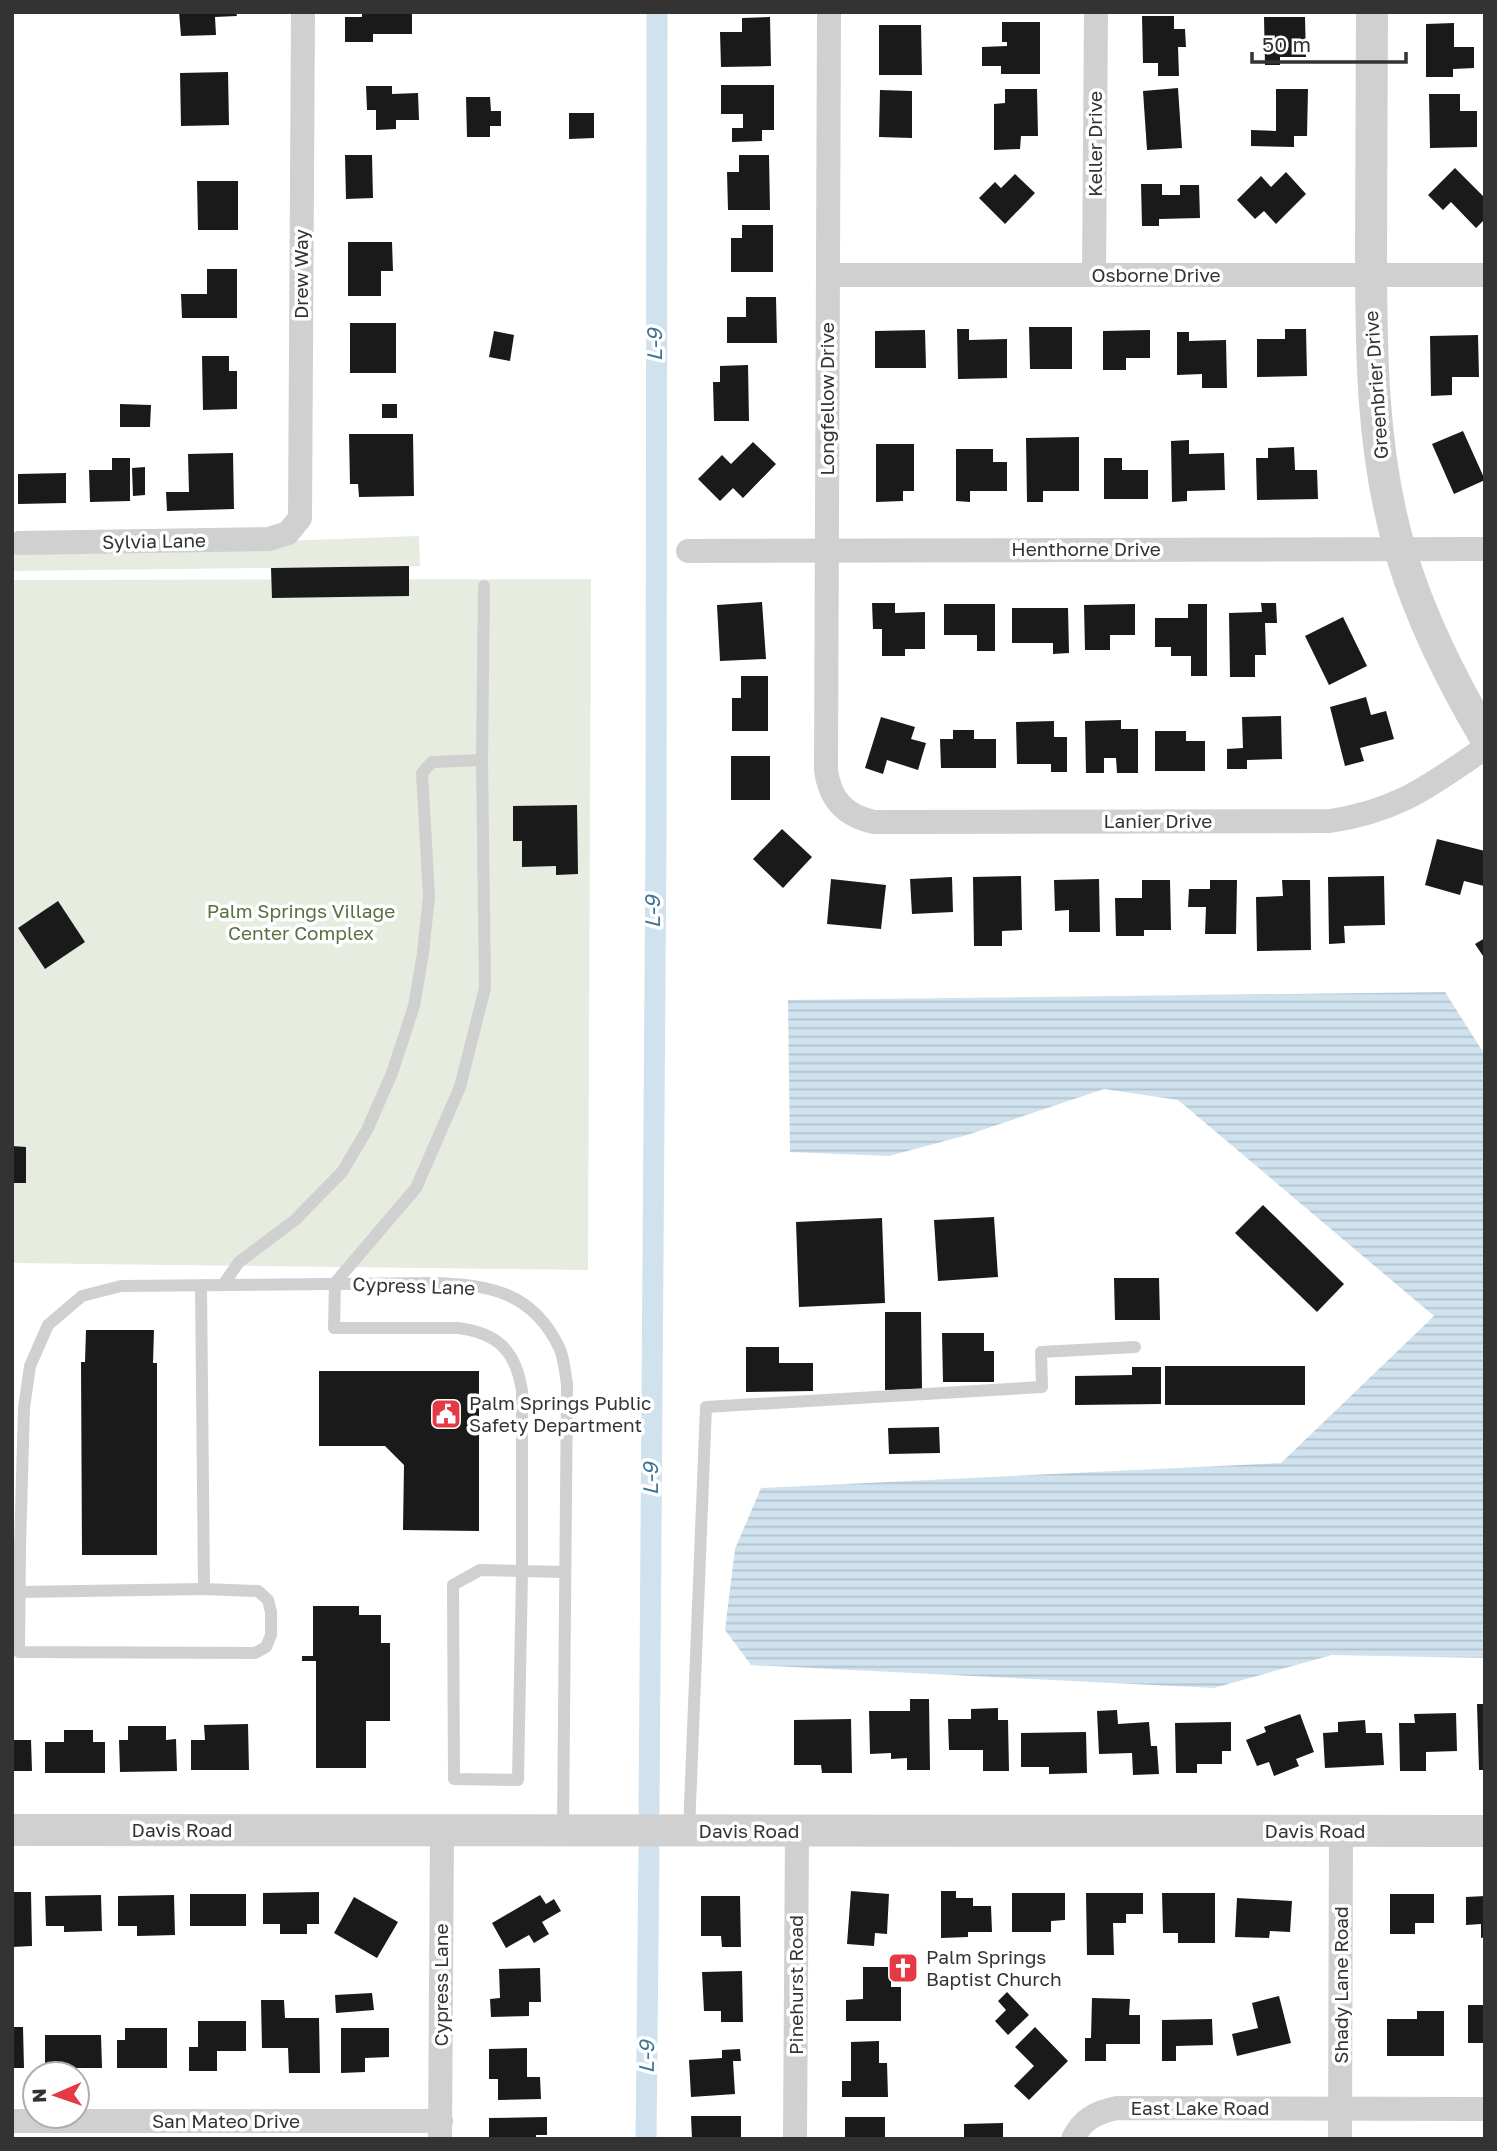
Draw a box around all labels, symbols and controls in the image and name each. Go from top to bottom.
scale bar [1252,21,1406,65]
text: 50 m [1262,31,1311,57]
street label: Keller Drive [1083,91,1106,197]
street label: Drew Way [289,229,312,319]
street label: Osborne Drive [1091,263,1221,286]
street label: Greenbrier Drive [1359,310,1392,460]
street label: Longfellow Drive [815,322,838,476]
water label: L-9 [641,326,667,361]
street label: Sylvia Lane [102,528,206,553]
street label: Henthorne Drive [1011,537,1161,560]
street label: Lanier Drive [1104,809,1212,832]
water label: L-9 [639,893,665,928]
park label: Palm Springs Village Center Complex [207,899,395,944]
street label: Cypress Lane [352,1272,476,1299]
place label: Palm Springs Public Safety Department [469,1391,651,1436]
public building icon: Palm Springs Public Safety Department [429,1397,463,1431]
water label: L-9 [637,1460,663,1495]
street label: Davis Road [132,1818,232,1841]
street label: Davis Road [699,1819,799,1842]
street label: Davis Road [1265,1819,1365,1842]
street label: Shady Lane Road [1329,1906,1352,2064]
street label: Pinehurst Road [784,1915,807,2055]
street label: Cypress Lane [429,1924,452,2046]
place label: Palm Springs Baptist Church [926,1945,1062,1990]
church icon: Palm Springs Baptist Church [886,1951,920,1985]
water label: L-9 [633,2038,659,2074]
north arrow [21,2060,91,2130]
text: N [27,2088,50,2103]
street label: East Lake Road [1131,2096,1270,2119]
street label: San Mateo Drive [152,2109,300,2132]

